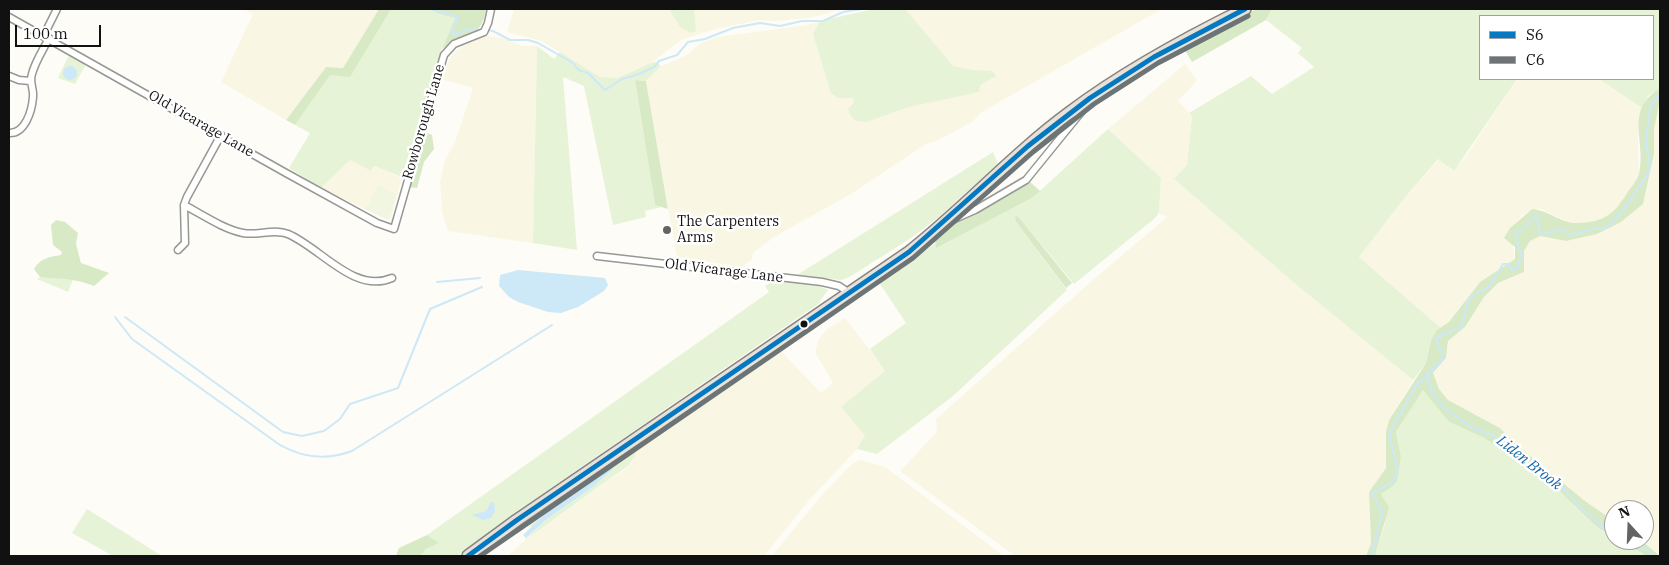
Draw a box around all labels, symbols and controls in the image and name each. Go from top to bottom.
scale bar [18,15,104,47]
legend [1479,15,1654,80]
text: 100 m [23,24,68,43]
text: S6 [1526,25,1544,44]
text: C6 [1526,50,1545,69]
street label: Rowborough Lane [400,62,448,182]
street label: Old Vicarage Lane [145,87,257,161]
place label: The Carpenters Arms [677,214,779,246]
marker: The Carpenters Arms [661,224,673,236]
street label: Old Vicarage Lane [664,255,784,287]
unlabelled marker [799,319,809,329]
water label: Liden Brook [1493,432,1565,494]
north arrow [1604,500,1654,550]
text: N [1616,501,1632,522]

